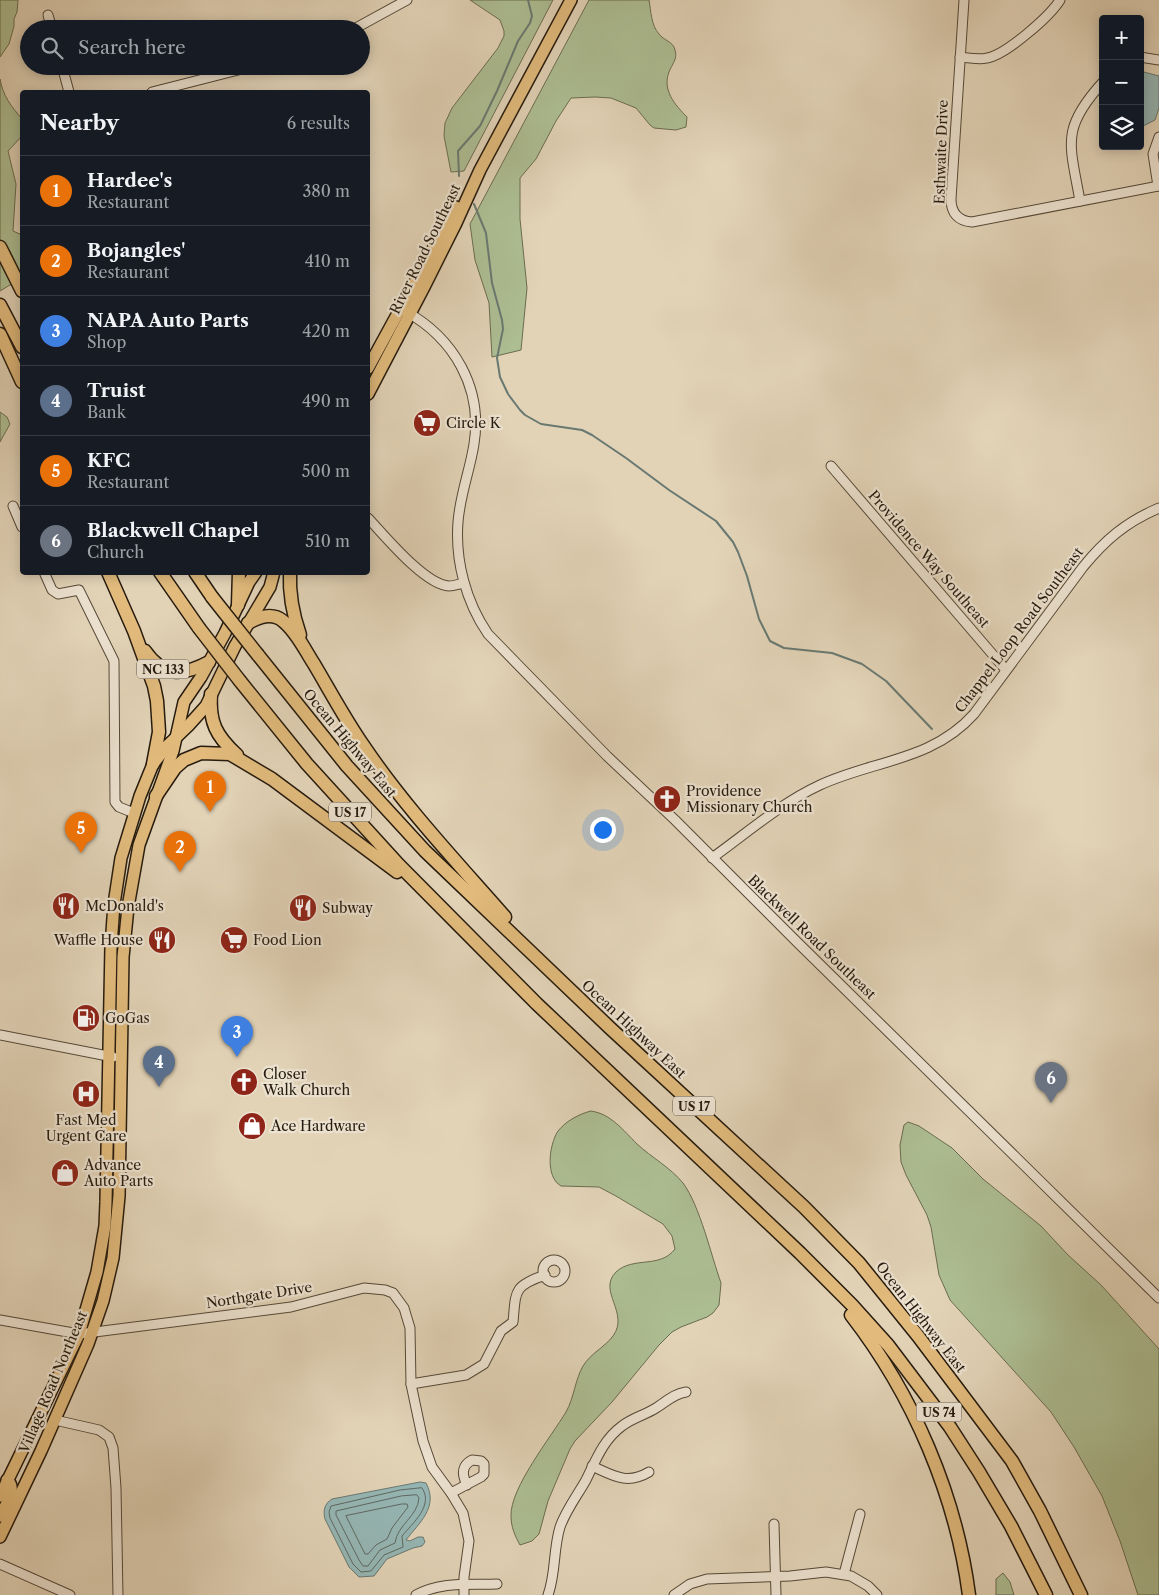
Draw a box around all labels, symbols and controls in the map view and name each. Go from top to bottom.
map controls [1099,15,1144,150]
button: + [1099,15,1144,60]
search box [20,20,370,75]
icon: search [38,34,66,62]
text: Search here [78,36,186,59]
button: − [1099,60,1144,105]
street label: Esthwaite Drive [930,99,952,205]
button: layers [1099,105,1144,150]
text: Nearby [40,110,119,135]
text: 6 results [287,113,350,133]
text: Hardee's [87,169,172,192]
text: 1 [52,181,60,201]
text: 380 m [302,181,350,201]
street label: River Road Southeast [386,181,464,317]
text: Restaurant [87,192,169,212]
text: Bojangles' [87,239,185,262]
text: 2 [51,251,61,271]
text: 410 m [305,251,350,271]
text: Restaurant [87,262,169,282]
text: NAPA Auto Parts [87,309,249,332]
text: 3 [51,321,61,341]
text: 420 m [302,321,350,341]
text: Shop [87,332,126,352]
text: Truist [87,379,146,402]
text: 4 [51,391,61,411]
text: 490 m [302,391,350,411]
text: Bank [87,402,126,422]
supermarket icon: Circle K [412,408,442,438]
place label: Circle K [446,414,502,432]
text: KFC [87,449,130,472]
text: 5 [52,461,60,481]
text: 500 m [302,461,350,481]
text: Restaurant [87,472,169,492]
street label: Providence Way Southeast [864,487,994,631]
text: Blackwell Chapel [87,519,259,542]
text: 6 [51,531,61,551]
text: 510 m [305,531,350,551]
text: Church [87,542,144,562]
street label: Chappel Loop Road Southeast [951,544,1087,716]
road number: NC 133 [137,660,189,679]
street label: Ocean Highway East [299,685,401,801]
pin: 1 [194,771,226,812]
place label: Providence Missionary Church [686,782,813,816]
church icon: Providence Missionary Church [652,784,682,814]
road number: US 17 [329,802,371,822]
pin: 5 [65,812,97,853]
your location [590,817,616,843]
pin: 2 [164,831,196,872]
street label: Blackwell Road Southeast [744,871,880,1003]
restaurant icon: McDonald's [51,891,81,921]
restaurant icon: Subway [288,893,318,923]
place label: McDonald's [85,897,164,915]
place label: Subway [322,899,373,917]
restaurant icon: Waffle House [147,925,177,955]
supermarket icon: Food Lion [219,925,249,955]
place label: Waffle House [53,931,143,949]
place label: Food Lion [253,931,322,949]
street label: Ocean Highway East [578,976,690,1082]
fuel station icon: GoGas [71,1003,101,1033]
place label: GoGas [105,1009,150,1027]
pin: 3 [221,1016,253,1057]
pin: 4 [143,1046,175,1087]
pin: 6 [1035,1062,1067,1103]
place label: Closer Walk Church [262,1065,350,1099]
church icon: Closer Walk Church [229,1067,259,1097]
hospital icon: Fast Med Urgent Care [71,1079,101,1109]
road number: US 17 [673,1096,715,1116]
place label: Fast Med Urgent Care [46,1111,126,1145]
shop icon: Ace Hardware [237,1111,267,1141]
place label: Ace Hardware [270,1117,366,1135]
place label: Advance Auto Parts [83,1156,153,1190]
shop icon: Advance Auto Parts [50,1158,80,1188]
street label: Ocean Highway East [872,1258,970,1376]
street label: Northgate Drive [205,1278,313,1312]
street label: Village Road Northeast [14,1308,91,1457]
road number: US 74 [916,1402,962,1421]

